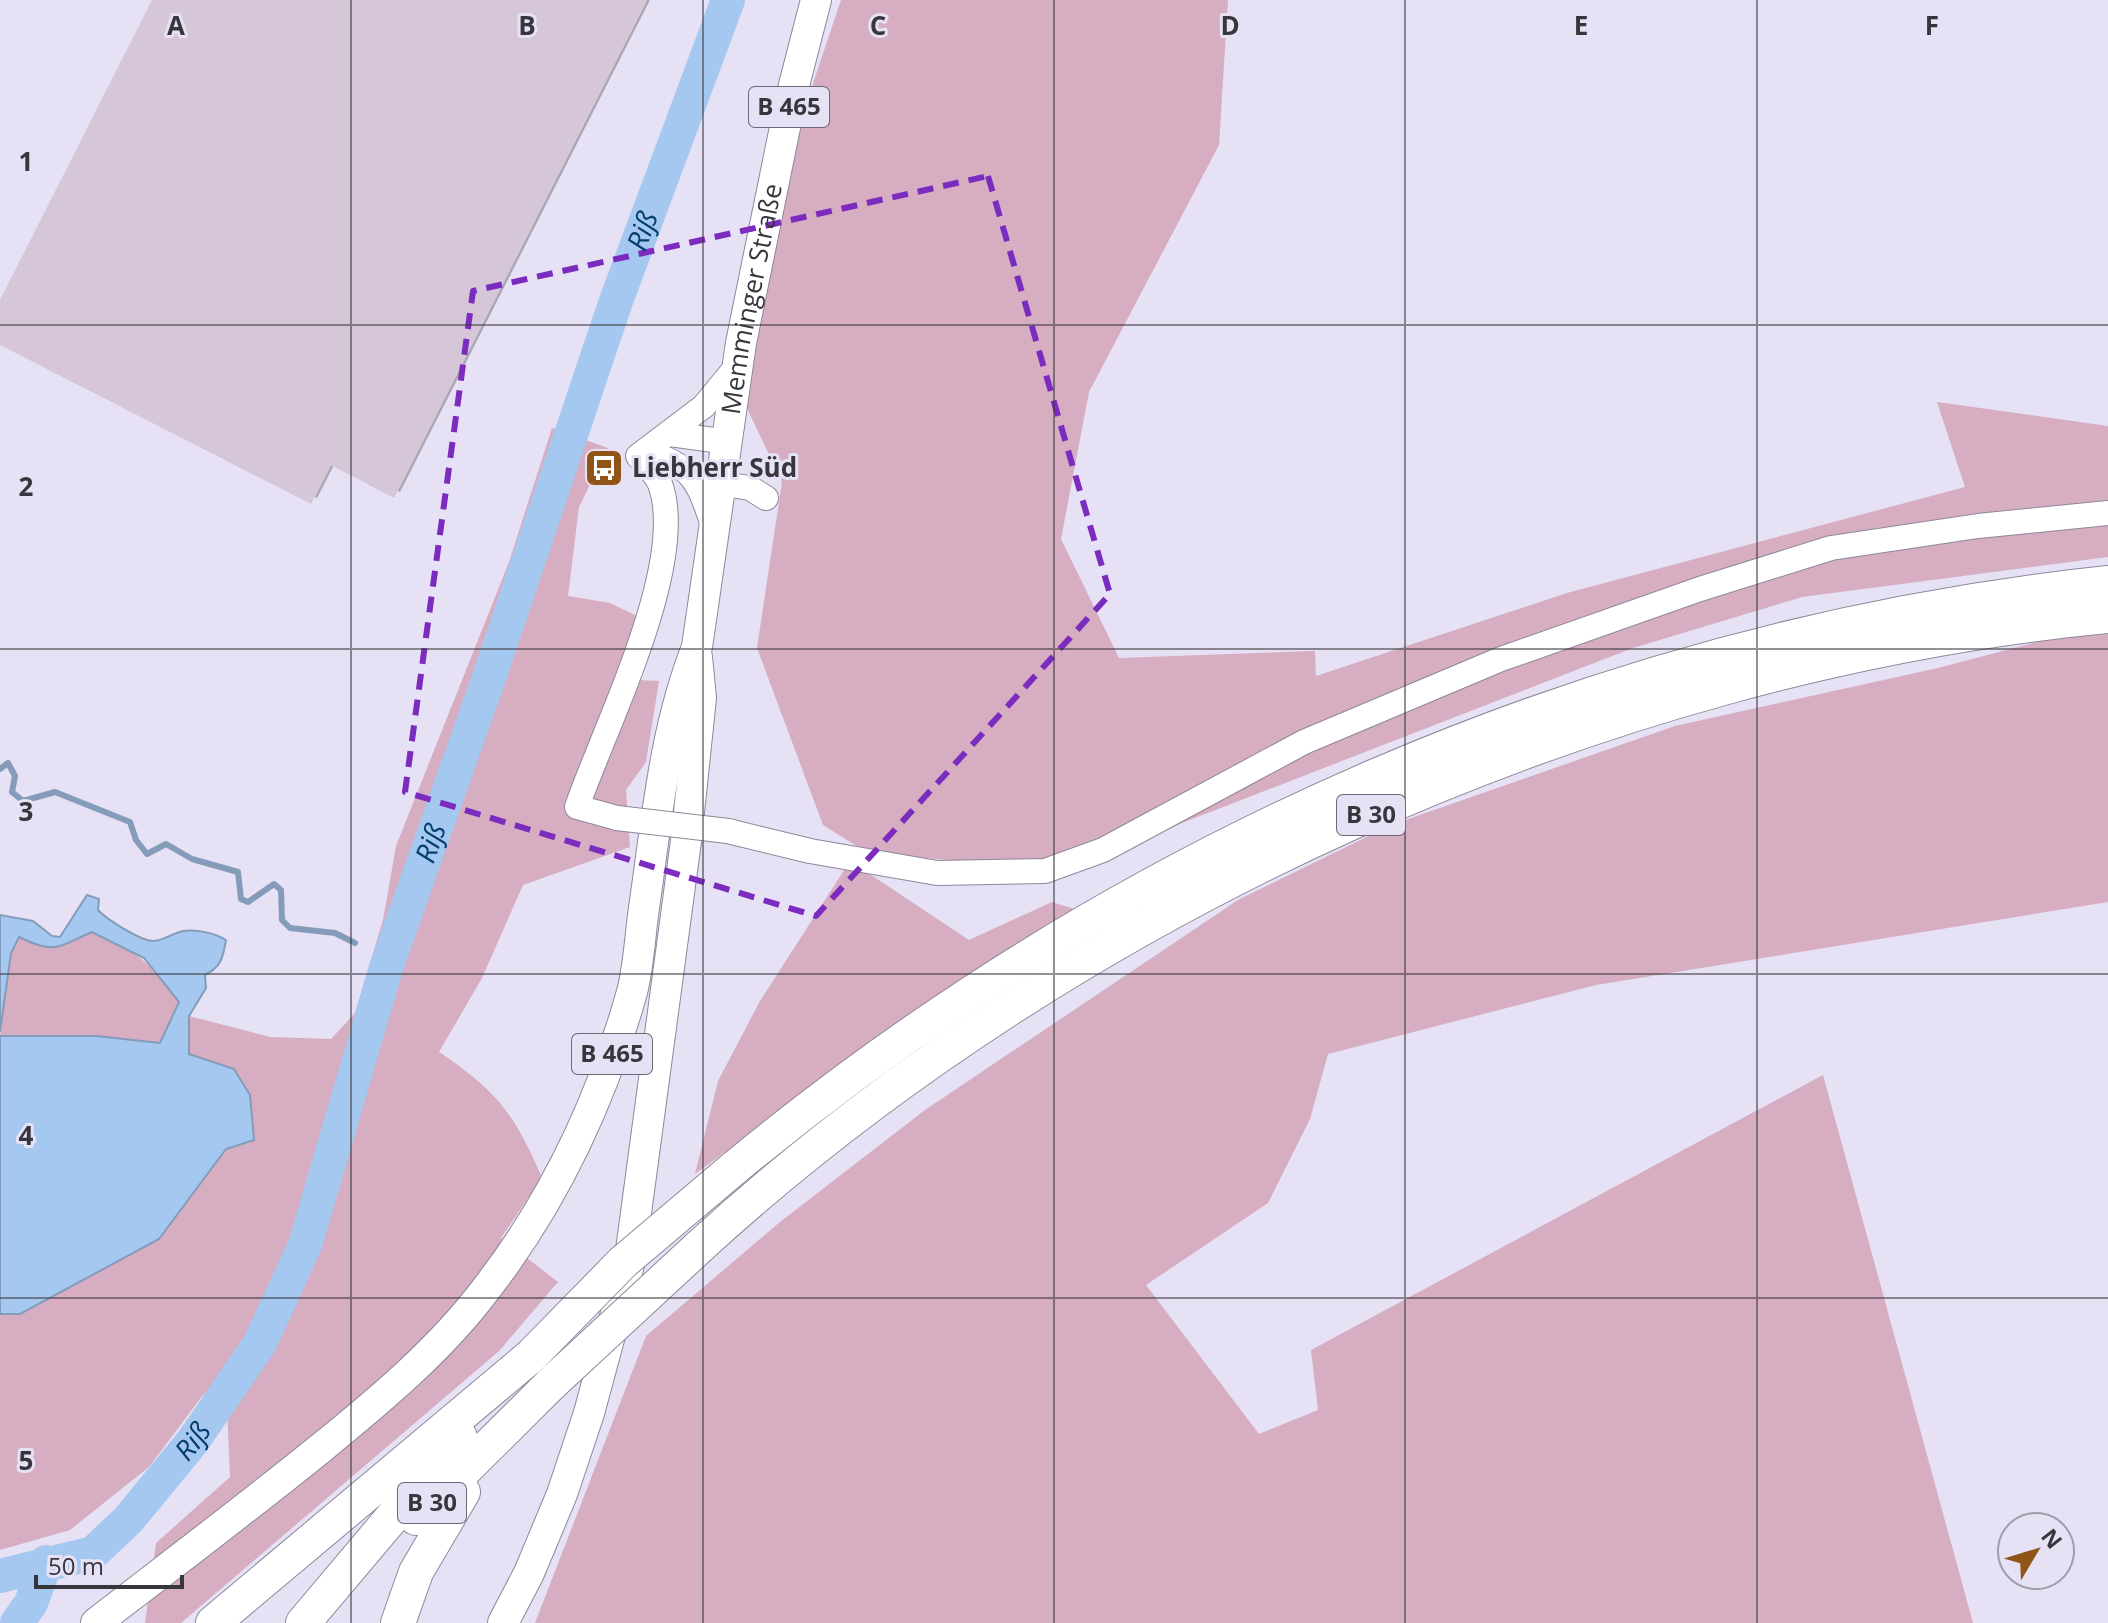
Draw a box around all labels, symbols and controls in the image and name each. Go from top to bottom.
text: A [167,7,185,43]
text: B [518,7,536,43]
text: C [870,7,886,43]
text: D [1220,7,1240,43]
text: E [1574,7,1588,43]
text: F [1925,7,1939,43]
road number: B 465 [749,87,829,127]
text: 1 [19,143,33,179]
street label: Memminger Straße [712,180,790,417]
water label: Riß [617,205,666,255]
bus stop icon: Liebherr Süd [583,447,625,489]
place label: Liebherr Süd [632,449,797,485]
text: 2 [19,468,34,504]
text: 3 [19,793,33,829]
road number: B 30 [1337,795,1405,835]
water label: Riß [405,818,454,868]
road number: B 465 [572,1034,652,1074]
text: 4 [19,1117,34,1153]
water label: Riß [165,1414,219,1468]
text: 5 [19,1442,33,1478]
road number: B 30 [398,1483,466,1523]
north arrow [1996,1511,2076,1591]
text: N [2035,1522,2070,1554]
scale bar [36,1539,182,1589]
text: 50 m [48,1549,104,1582]

